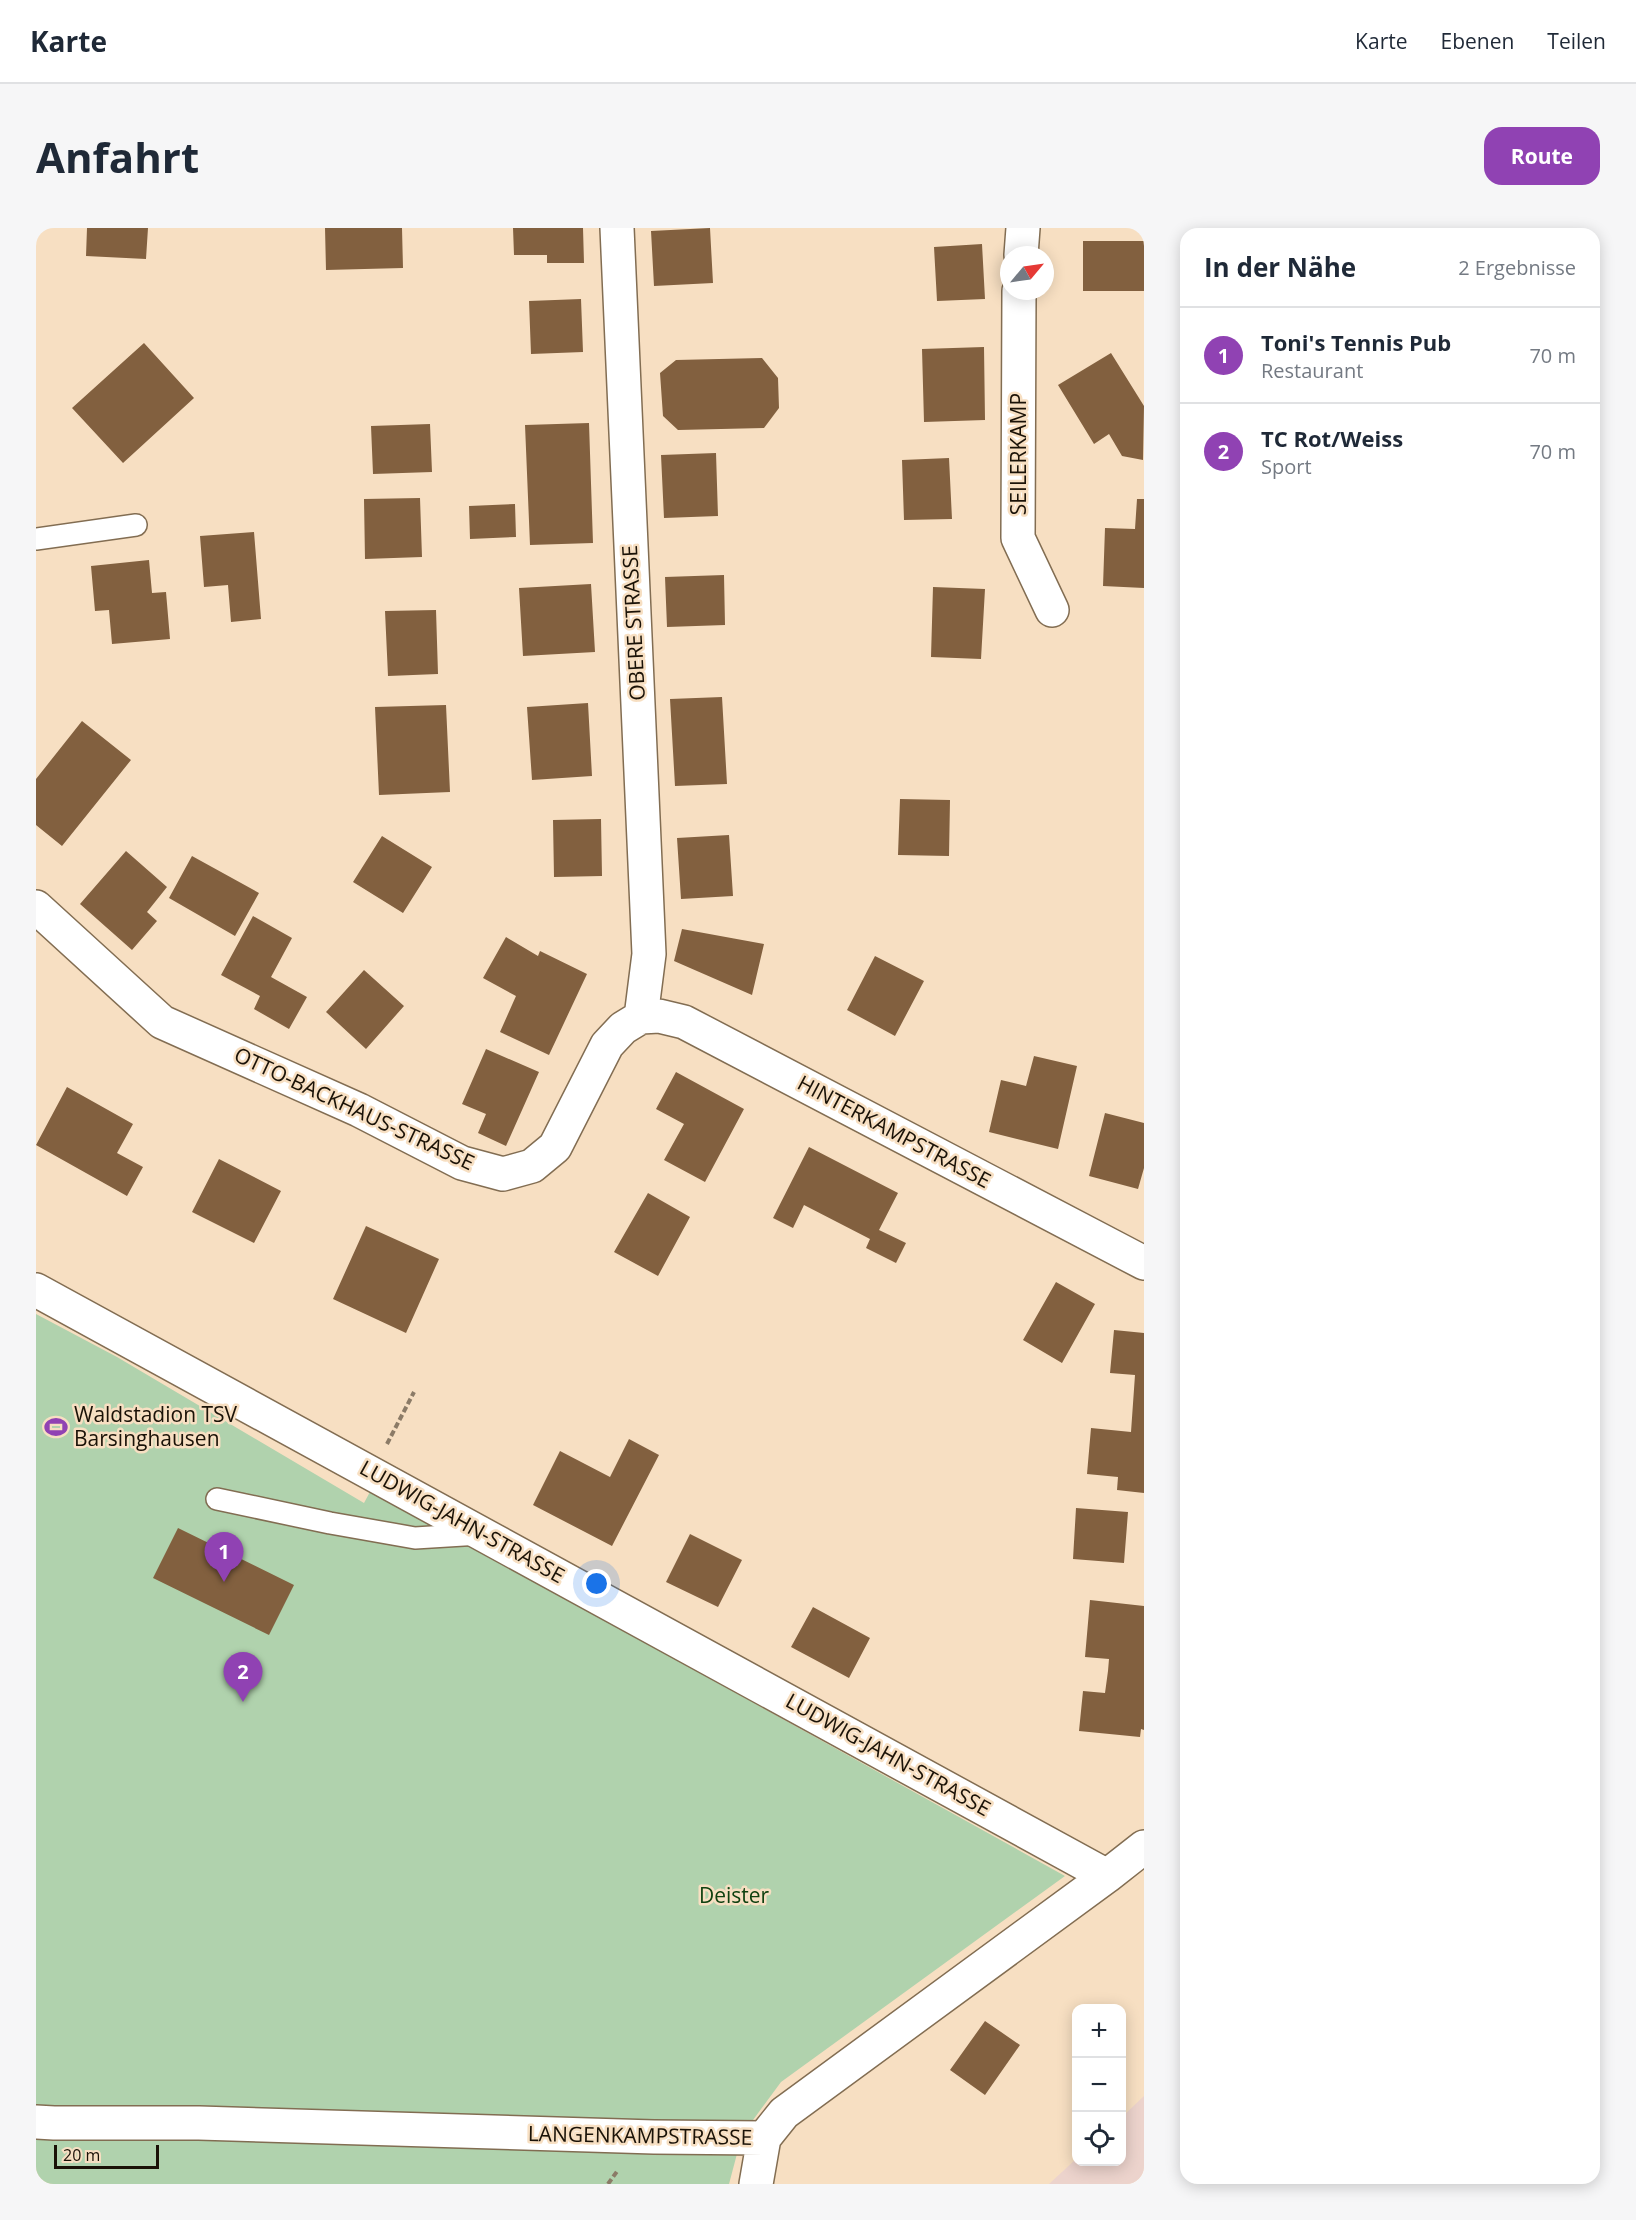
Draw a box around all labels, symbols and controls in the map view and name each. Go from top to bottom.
text: Karte [30,22,107,60]
text: Karte [1355,27,1408,55]
text: Ebenen [1441,27,1514,55]
text: Teilen [1547,27,1606,55]
button: Route [1484,127,1600,185]
text: Anfahrt [36,128,199,185]
north arrow [1000,246,1054,300]
text: In der Nähe [1204,249,1356,285]
text: 2 Ergebnisse [1458,254,1576,281]
text: Toni's Tennis Pub [1261,327,1451,357]
text: 1 [1218,342,1229,369]
text: 70 m [1529,342,1576,369]
text: Restaurant [1261,357,1363,384]
street label: SEILERKAMP [1004,393,1032,515]
text: TC Rot/Weiss [1261,423,1403,453]
text: 2 [1218,438,1229,465]
text: 70 m [1529,438,1576,465]
text: Sport [1261,453,1312,480]
street label: OBERE STRASSE [615,545,651,702]
street label: OTTO-BACKHAUS-STRASSE [230,1040,479,1176]
street label: HINTERKAMPSTRASSE [793,1068,996,1194]
place label: Waldstadion TSV Barsinghausen [74,1400,238,1452]
sports icon: Waldstadion TSV Barsinghausen [43,1414,69,1440]
street label: LUDWIG-JAHN-STRASSE [355,1453,570,1589]
pin: 1 [204,1532,243,1582]
your location [582,1569,611,1598]
pin: 2 [224,1652,262,1702]
street label: LUDWIG-JAHN-STRASSE [781,1686,996,1822]
park label: Deister [699,1881,770,1909]
map controls [1072,2004,1126,2166]
button: + [1072,2004,1126,2058]
button: − [1072,2058,1126,2112]
button: locate [1072,2112,1126,2166]
street label: LANGENKAMPSTRASSE [528,2119,752,2151]
scale bar [54,2142,159,2170]
text: 20 m [63,2144,100,2166]

